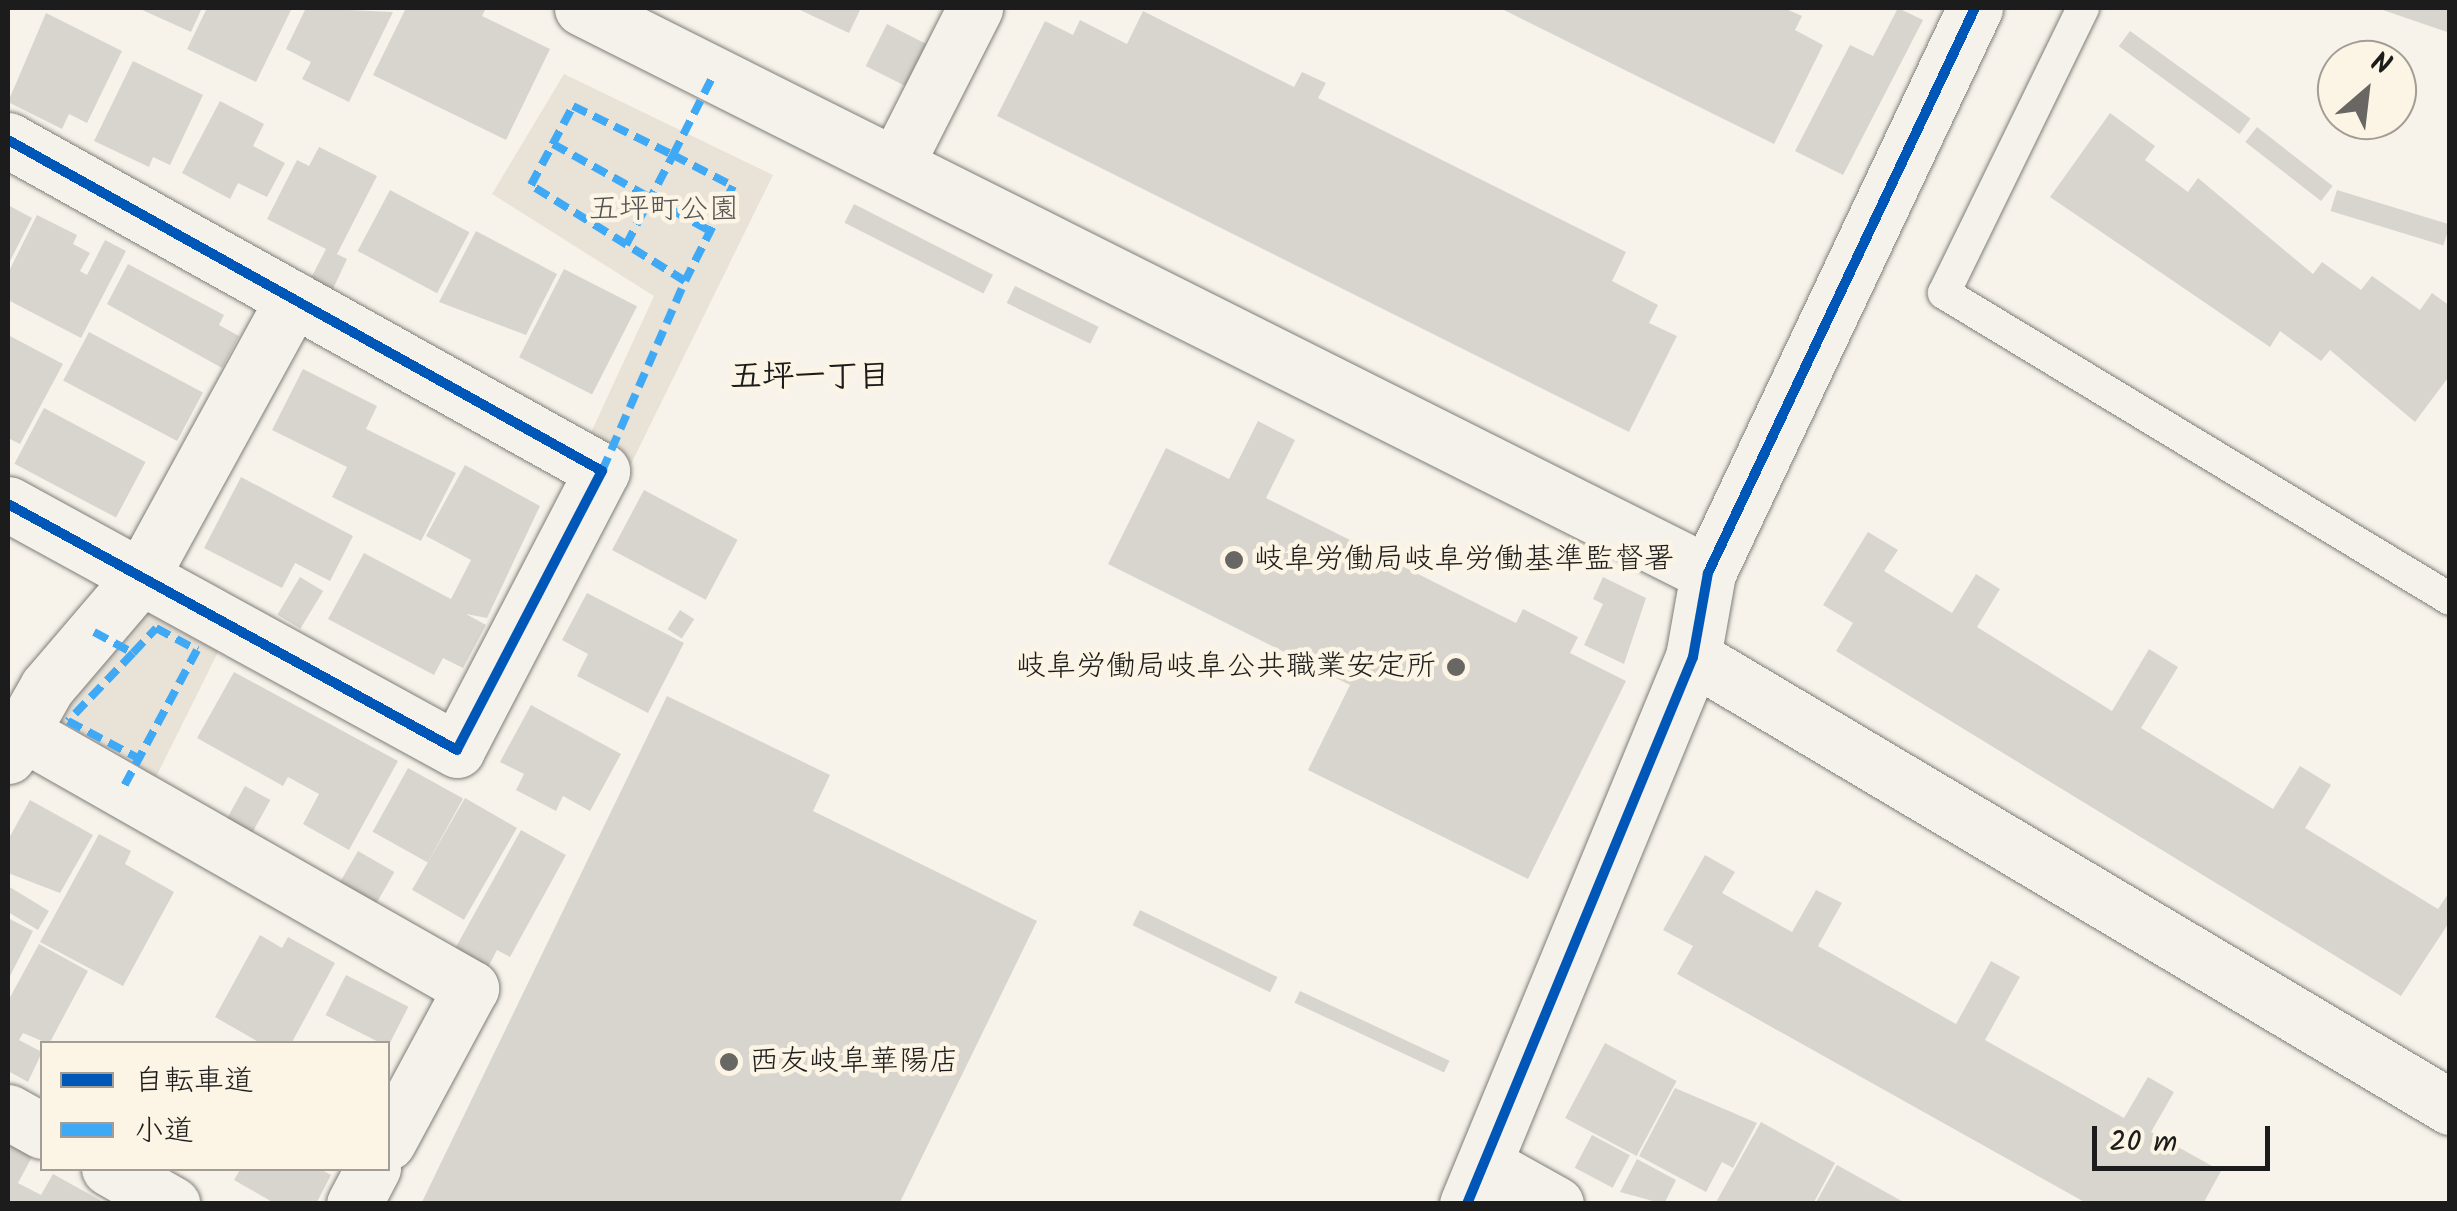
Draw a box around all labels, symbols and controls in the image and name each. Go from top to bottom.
north arrow [2317,40,2417,140]
text: N [2362,41,2399,89]
park label: 五坪町公園 [589,192,739,228]
district label: 五坪一丁目 [730,359,890,397]
place label: 岐阜労働局岐阜労働基準監督署 [1254,542,1674,578]
marker: 岐阜労働局岐阜労働基準監督署 [1223,549,1245,571]
place label: 岐阜労働局岐阜公共職業安定所 [1016,649,1436,685]
marker: 岐阜労働局岐阜公共職業安定所 [1445,656,1467,678]
legend [40,1041,390,1171]
place label: 西友岐阜華陽店 [749,1044,959,1080]
marker: 西友岐阜華陽店 [718,1051,740,1073]
text: 自転車道 [134,1058,254,1106]
scale bar [2097,1106,2274,1168]
text: 小道 [134,1108,194,1156]
text: 20 m [2109,1119,2177,1167]

